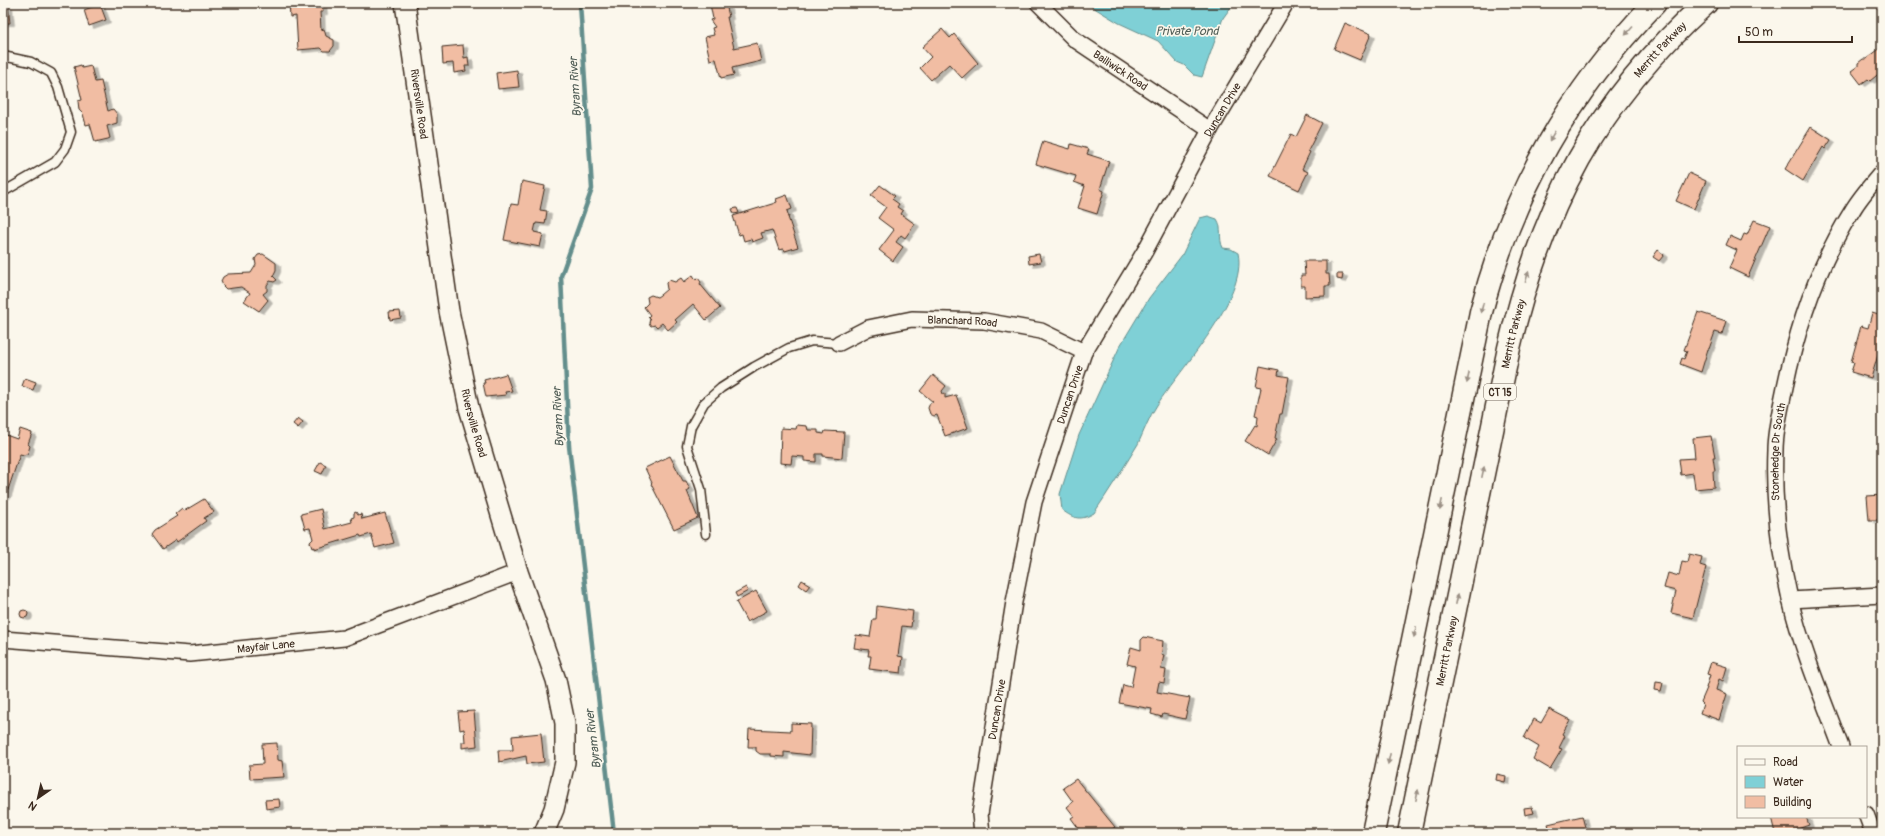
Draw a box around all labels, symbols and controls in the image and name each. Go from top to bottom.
scale bar [1739,18,1852,44]
street label: Merritt Parkway [1631,19,1689,80]
water label: Private Pond [1156,24,1220,39]
text: 50 m [1745,25,1773,40]
one-way arrow [1624,26,1633,37]
street label: Bailiwick Road [1091,48,1150,93]
water label: Byram River [566,55,585,117]
street label: Riversville Road [407,68,430,140]
street label: Duncan Drive [1202,80,1244,139]
one-way arrow [1548,130,1555,142]
one-way arrow [1524,270,1530,282]
street label: Merritt Parkway [1499,297,1528,370]
one-way arrow [1479,302,1485,314]
street label: Blanchard Road [927,313,998,330]
street label: Duncan Drive [1054,363,1086,426]
one-way arrow [1464,371,1470,384]
road number: CT 15 [1484,384,1516,400]
water label: Byram River [549,385,568,447]
street label: Riversville Road [458,388,489,459]
street label: Stonehedge Dr South [1769,402,1789,501]
one-way arrow [1481,465,1487,478]
one-way arrow [1438,499,1444,511]
one-way arrow [1455,593,1461,605]
street label: Merritt Parkway [1434,615,1461,687]
one-way arrow [1412,626,1418,638]
street label: Mayfair Lane [237,637,296,656]
street label: Duncan Drive [986,678,1009,741]
water label: Byram River [582,707,605,770]
legend [1737,746,1867,818]
one-way arrow [1385,753,1391,766]
text: Road [1773,755,1798,770]
text: Water [1773,775,1804,790]
north arrow [18,778,58,818]
one-way arrow [1415,789,1421,801]
text: Building [1773,795,1812,810]
text: N [26,798,39,813]

